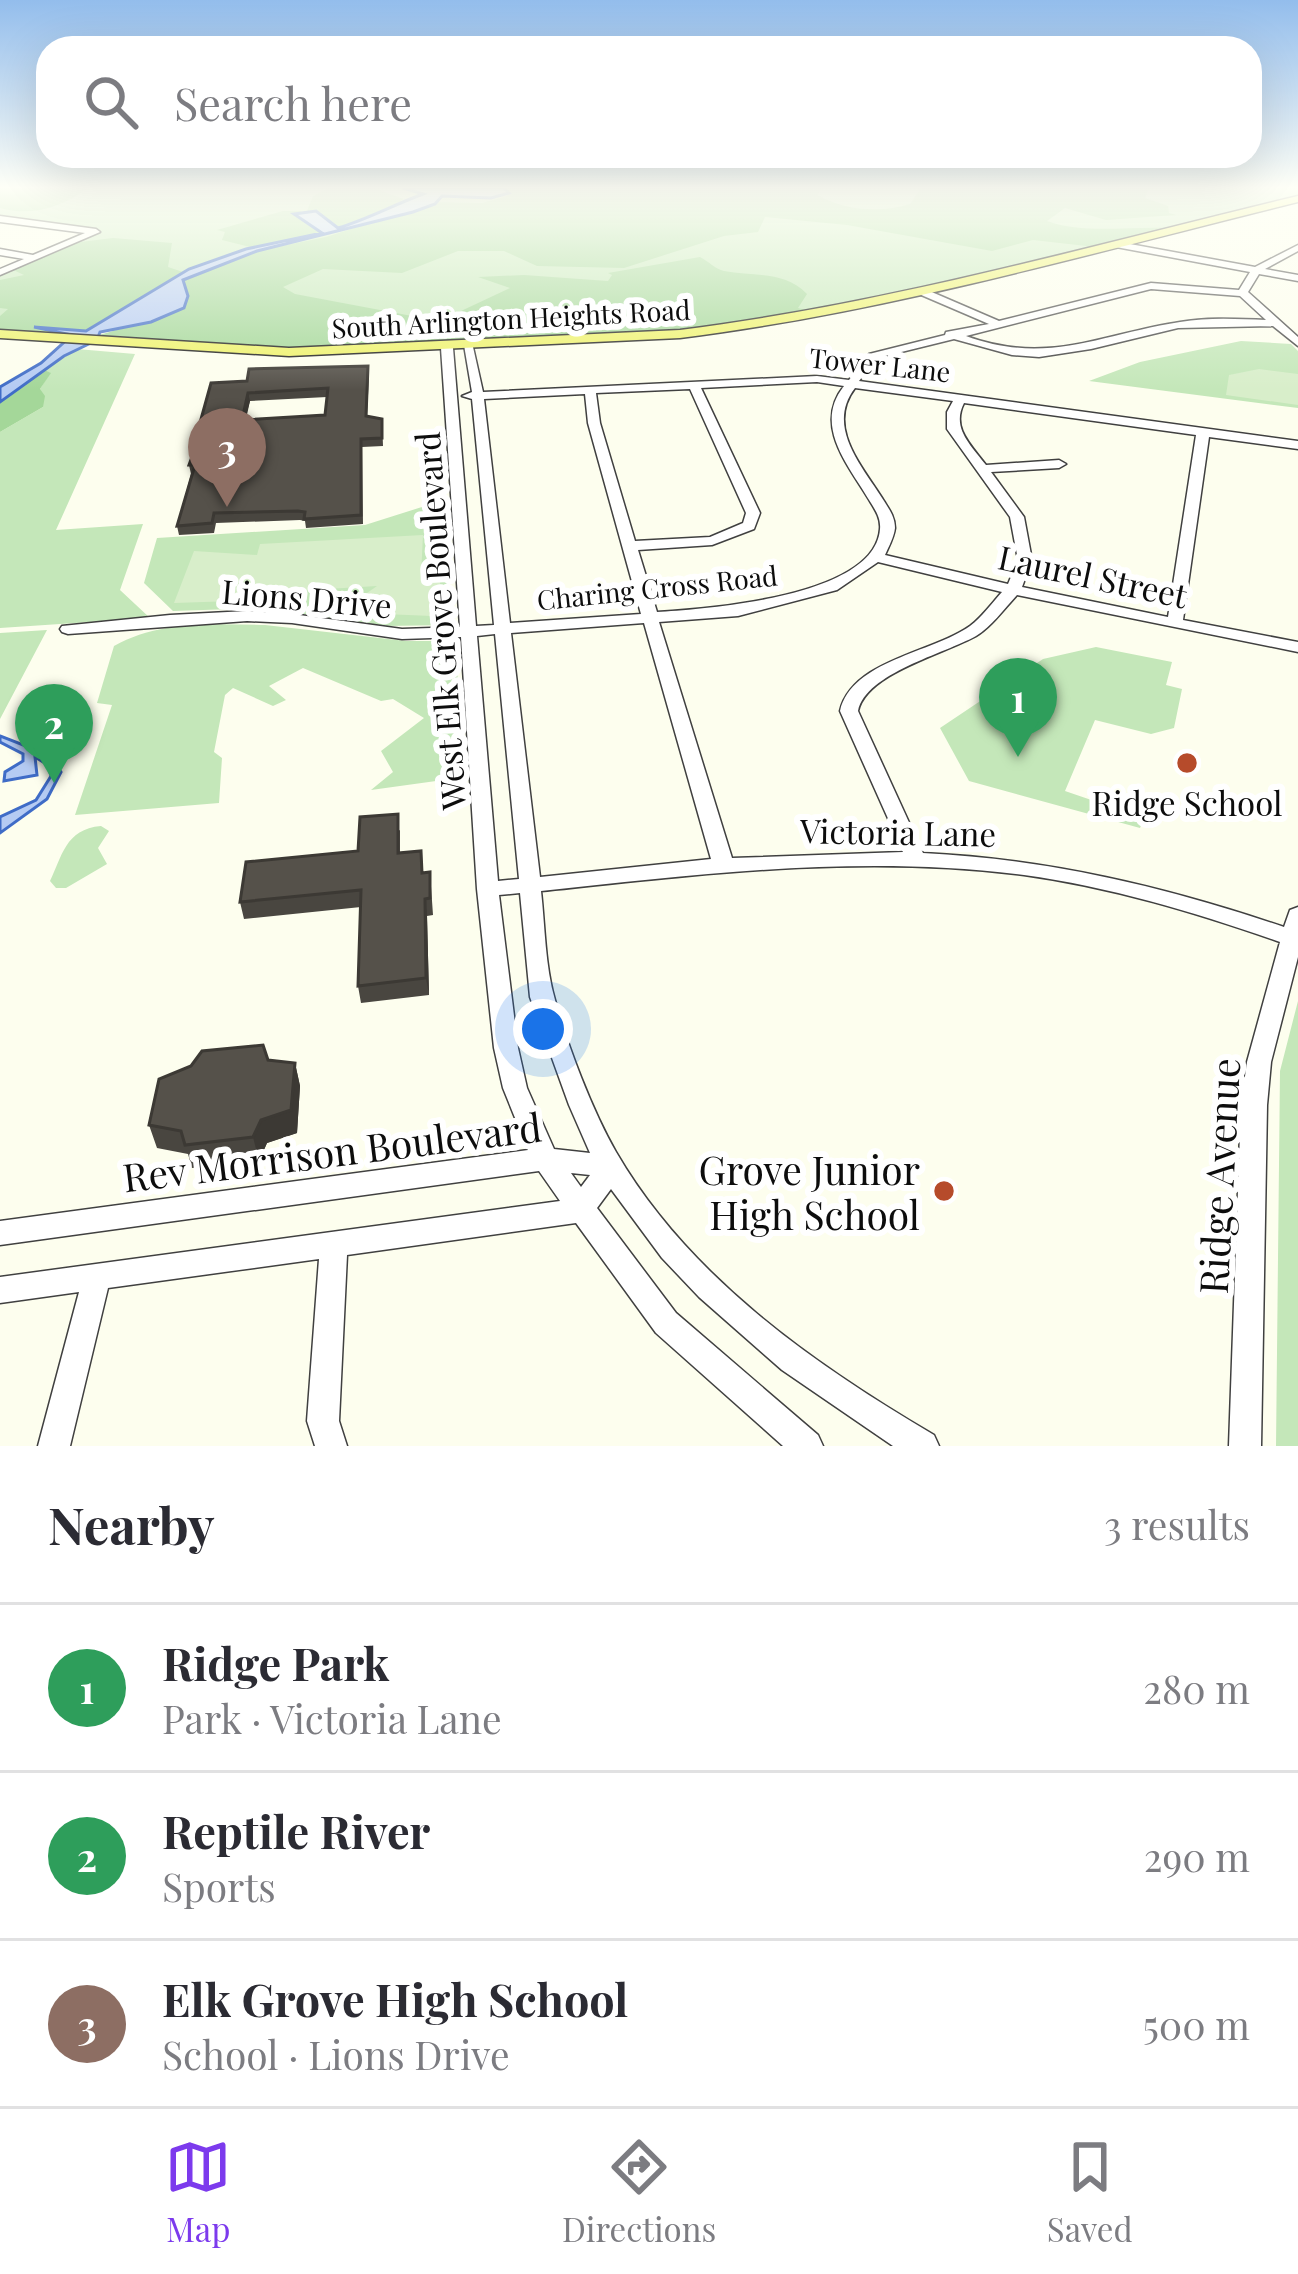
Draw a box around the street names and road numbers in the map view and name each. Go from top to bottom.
street label: South Arlington Heights Road [331,291,692,345]
street label: Tower Lane [808,339,952,389]
street label: West Elk Grove Boulevard [404,431,474,812]
street label: Laurel Street [995,534,1193,617]
street label: Charing Cross Road [535,556,779,618]
street label: Lions Drive [220,568,394,626]
street label: Victoria Lane [799,807,996,855]
street label: Ridge Avenue [1186,1057,1250,1295]
street label: Rev Morrison Boulevard [120,1100,544,1202]

